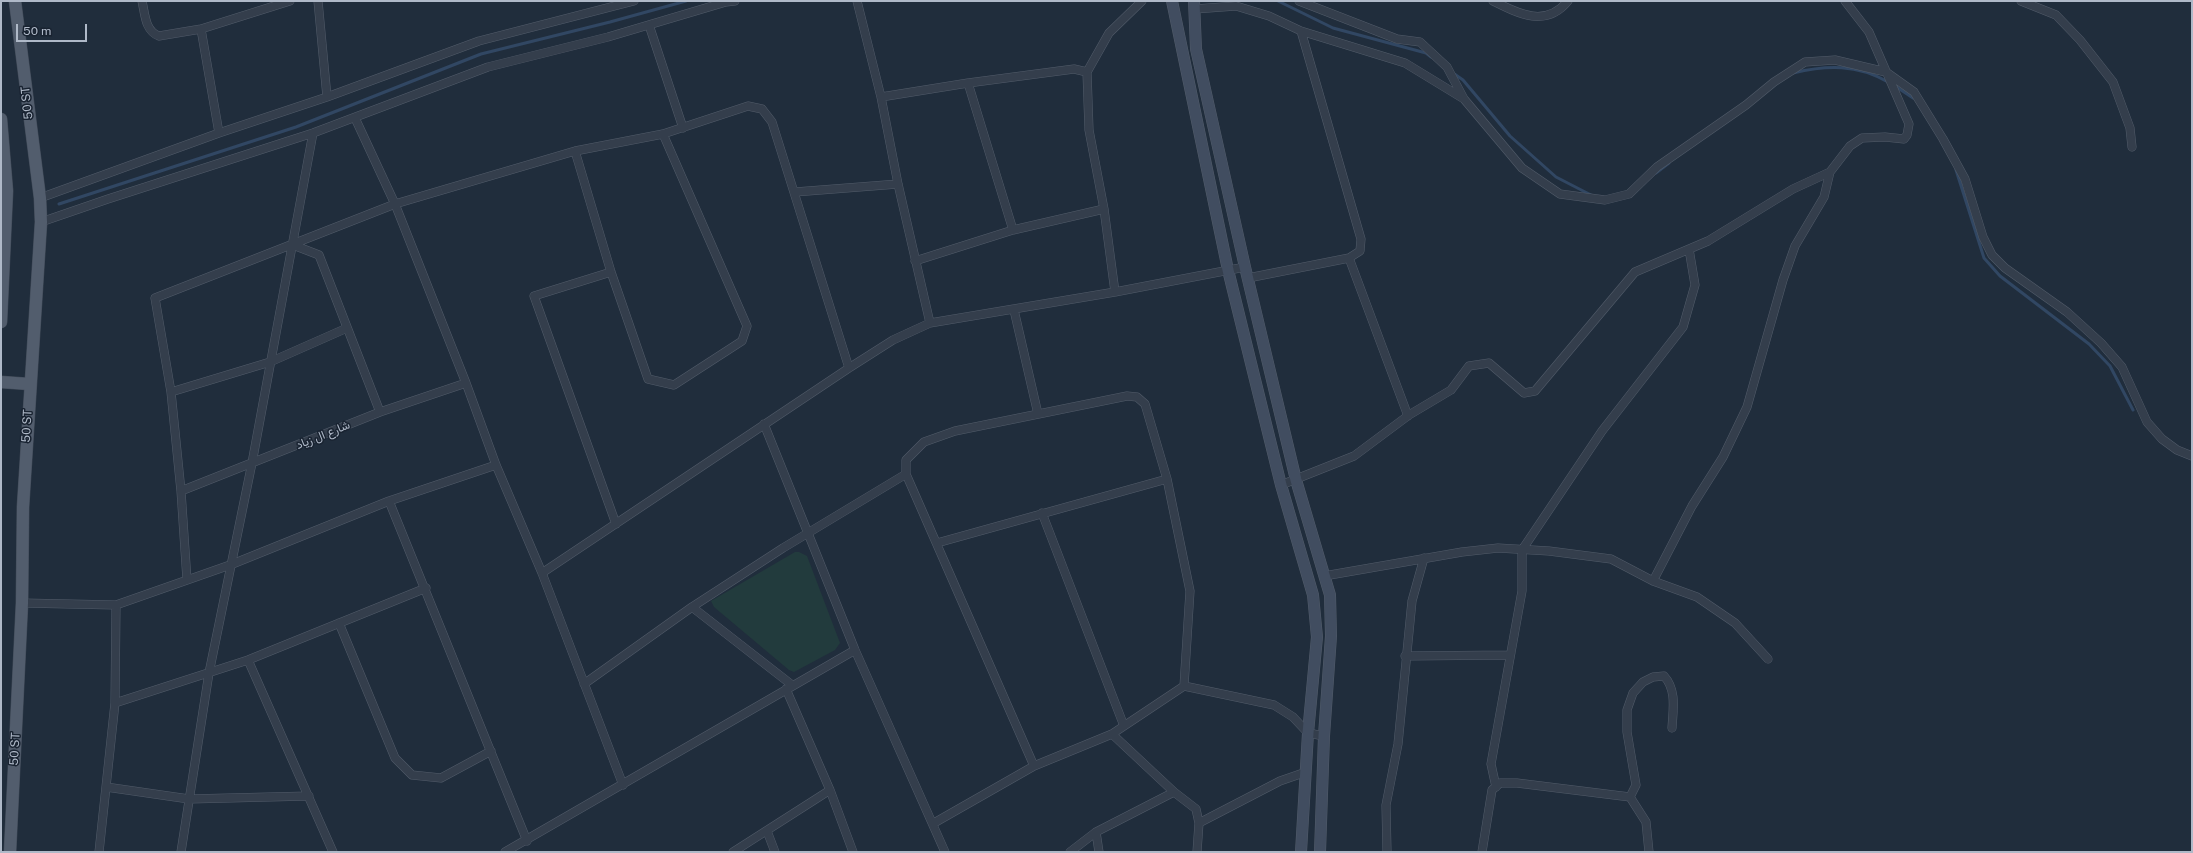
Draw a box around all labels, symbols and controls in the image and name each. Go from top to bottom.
scale bar [18,16,89,42]
text: 50 m [23,24,51,38]
street label: 50 ST [18,86,36,120]
street label: 50 ST [19,409,35,443]
street label: شارع ال زياد [294,418,352,452]
street label: 50 ST [7,732,23,766]

